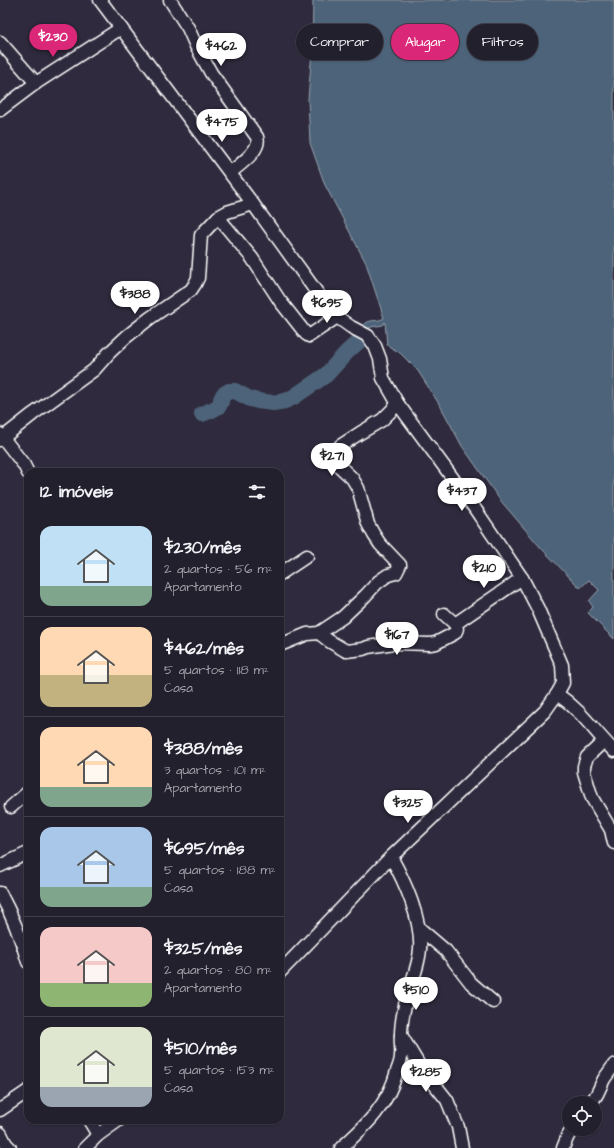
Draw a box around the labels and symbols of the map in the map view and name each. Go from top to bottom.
pin: $230 [29,24,77,58]
pin: $462 [197,33,245,67]
pin: $475 [198,109,246,143]
pin: $388 [111,281,159,315]
pin: $695 [303,290,351,324]
pin: $271 [308,443,356,477]
pin: $437 [438,478,486,512]
pin: $210 [460,555,508,589]
pin: $167 [373,622,421,656]
pin: $325 [384,790,432,824]
pin: $510 [392,977,440,1011]
pin: $285 [402,1059,450,1093]

